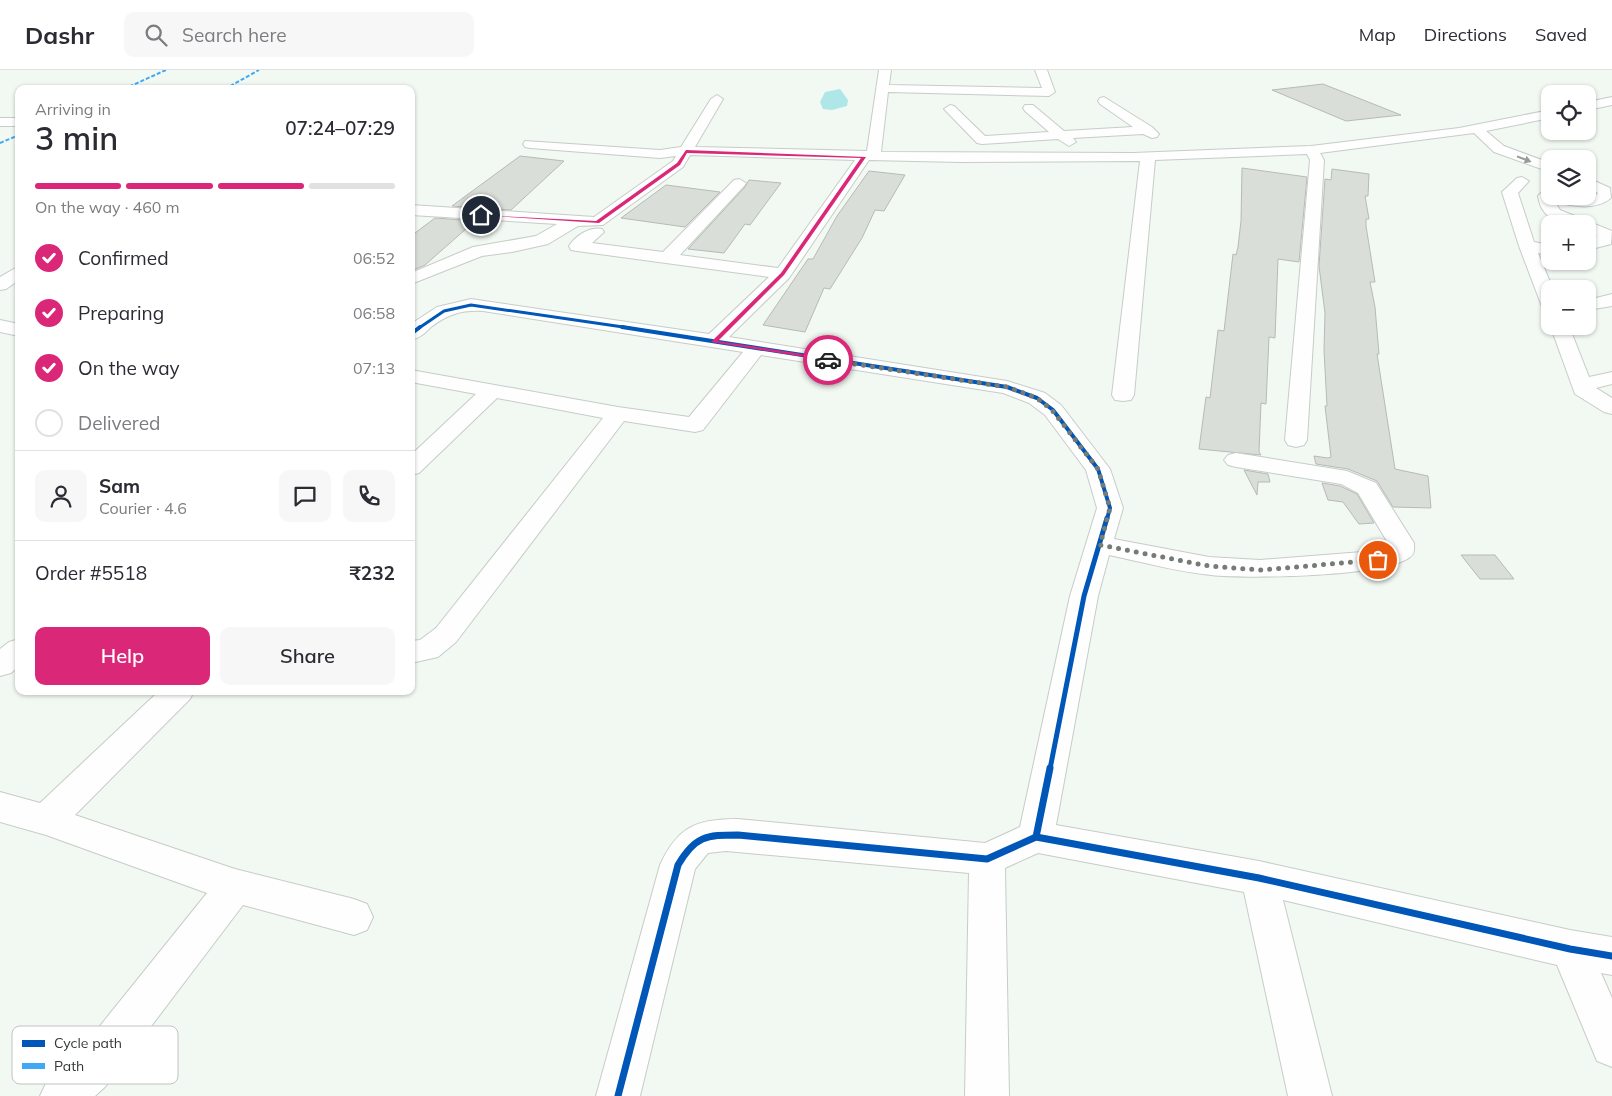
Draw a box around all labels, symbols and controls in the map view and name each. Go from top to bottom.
search box [124,12,474,57]
text: Dashr [25,20,94,50]
icon: search [142,21,170,49]
text: Search here [182,23,287,47]
text: Map [1359,23,1396,46]
text: Directions [1424,23,1507,46]
text: Saved [1535,23,1587,46]
map controls [1541,85,1596,335]
button: locate [1541,85,1596,140]
text: Arriving in [35,99,111,119]
text: 07:24–07:29 [285,116,395,140]
text: 3 min [35,118,118,158]
button: layers [1541,150,1596,205]
one-way arrow [1517,155,1532,163]
pin [460,194,502,236]
text: On the way · 460 m [35,197,180,217]
icon: home [467,201,495,229]
button: + [1541,215,1596,270]
icon: check [35,244,63,272]
text: Confirmed [78,246,169,270]
text: 06:52 [353,248,395,268]
button: − [1541,280,1596,335]
icon: check [35,299,63,327]
text: Preparing [78,301,164,325]
text: 06:58 [353,303,395,323]
courier [803,335,853,385]
icon: car [814,346,842,374]
icon: check [35,354,63,382]
text: On the way [78,356,180,380]
text: 07:13 [353,358,395,378]
text: Delivered [78,411,160,435]
button: person [35,470,87,522]
button: chat [279,470,331,522]
button: phone [343,470,395,522]
text: Sam [99,474,140,498]
text: Courier · 4.6 [99,498,187,518]
pin [1357,539,1399,581]
icon: bag [1364,546,1392,574]
text: Order #5518 [35,561,147,585]
text: ₹232 [349,561,395,585]
button: Help [35,627,210,685]
button: Share [220,627,395,685]
legend [12,1026,178,1084]
text: Cycle path [54,1034,122,1052]
text: Path [54,1057,84,1075]

